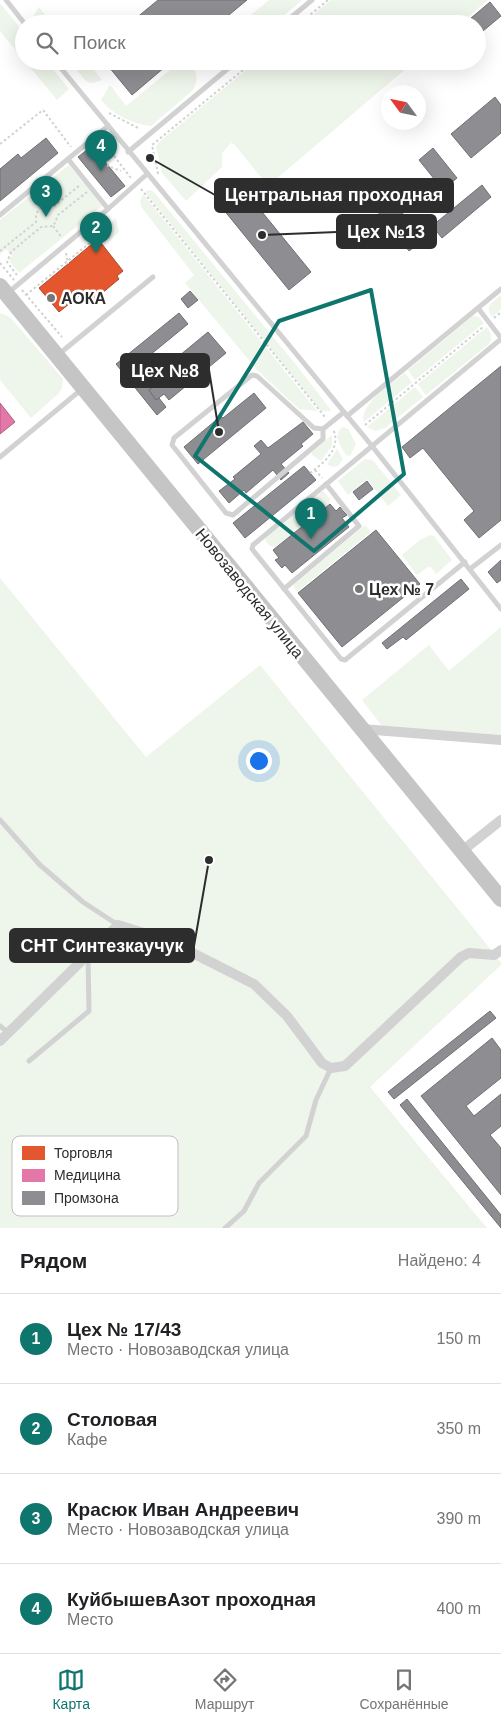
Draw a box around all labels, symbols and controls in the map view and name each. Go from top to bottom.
search box [15,15,486,70]
icon: search [33,29,61,57]
text: Поиск [73,32,126,53]
north arrow [381,85,426,130]
pin: 4 [85,130,117,171]
pin: 3 [30,176,62,217]
callout: Центральная проходная [215,179,453,212]
text: Центральная проходная [225,185,443,205]
pin: 2 [80,212,112,253]
callout: Цех №13 [337,215,436,248]
text: Цех №13 [347,222,425,242]
place label: АОКА [61,290,107,307]
marker: АОКА [45,292,57,304]
callout: Цех №8 [121,354,209,387]
text: Цех №8 [131,361,199,381]
pin: 1 [295,498,327,539]
street label: Новозаводская улица [192,525,307,661]
place label: Цех № 7 [369,581,434,598]
marker: Цех № 7 [353,583,365,595]
your location [246,748,272,774]
callout: СНТ Синтезкаучук [10,929,194,962]
text: СНТ Синтезкаучук [20,936,185,956]
legend [12,1136,178,1216]
text: Торговля [54,1145,112,1161]
text: Медицина [54,1167,121,1183]
text: Промзона [54,1190,119,1206]
text: Рядом [20,1249,87,1272]
text: Найдено: 4 [398,1252,481,1269]
text: Цех № 17/43 [67,1319,181,1340]
text: 1 [32,1330,40,1347]
text: 150 m [437,1330,481,1347]
text: Место · Новозаводская улица [67,1341,289,1358]
text: Столовая [67,1409,157,1430]
text: 2 [32,1420,40,1437]
text: 350 m [437,1420,481,1437]
text: Кафе [67,1431,107,1448]
text: Красюк Иван Андреевич [67,1499,299,1520]
text: 3 [32,1510,40,1527]
text: 390 m [437,1510,481,1527]
text: Место · Новозаводская улица [67,1521,289,1538]
text: КуйбышевАзот проходная [67,1589,316,1610]
text: 4 [32,1600,40,1617]
text: 400 m [437,1600,481,1617]
text: Место [67,1611,113,1628]
tab: Карта [52,1666,90,1712]
tab: Маршрут [195,1666,255,1712]
tab: Сохранённые [359,1666,449,1712]

